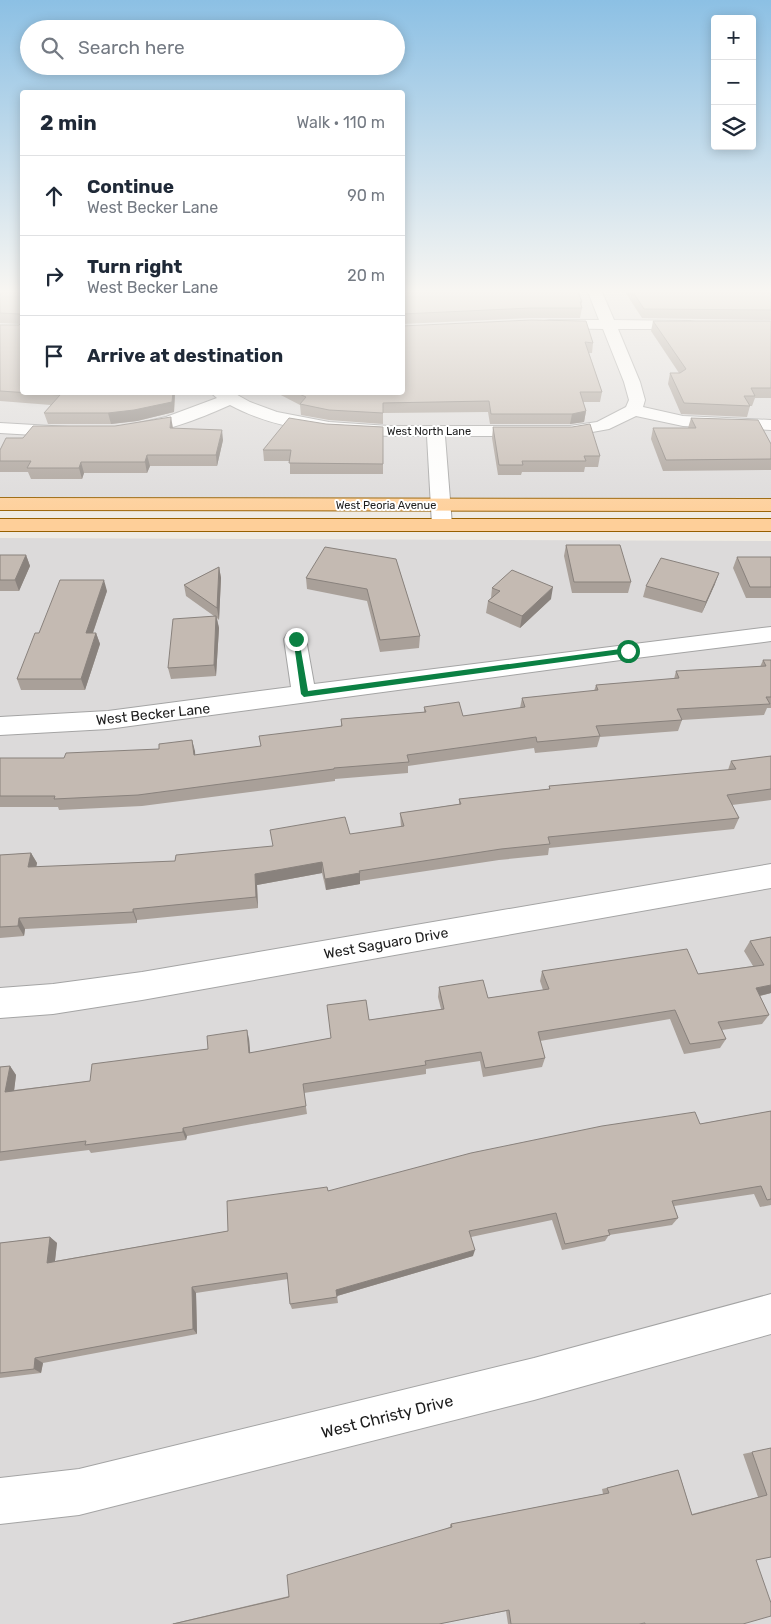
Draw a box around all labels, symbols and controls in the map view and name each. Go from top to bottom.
map controls [711,15,756,150]
button: + [711,15,756,60]
search box [20,20,405,75]
icon: search [38,34,66,62]
text: Search here [78,36,185,59]
button: − [711,60,756,105]
button: layers [711,105,756,150]
text: 2 min [40,110,97,135]
text: Walk · 110 m [297,113,385,132]
text: Continue [87,175,174,198]
icon: ahead [40,182,68,210]
text: 90 m [347,186,385,205]
text: West Becker Lane [87,198,218,217]
text: Turn right [87,255,182,278]
icon: right [40,262,68,290]
text: 20 m [347,266,385,285]
text: West Becker Lane [87,278,218,297]
icon: arrive [40,342,68,370]
text: Arrive at destination [87,344,283,367]
street label: West North Lane [387,425,471,438]
street label: West Peoria Avenue [336,499,436,512]
route end [285,628,308,651]
route start [617,640,640,663]
street label: West Becker Lane [95,700,211,729]
street label: West Saguaro Drive [323,924,450,963]
street label: West Christy Drive [319,1391,455,1442]

